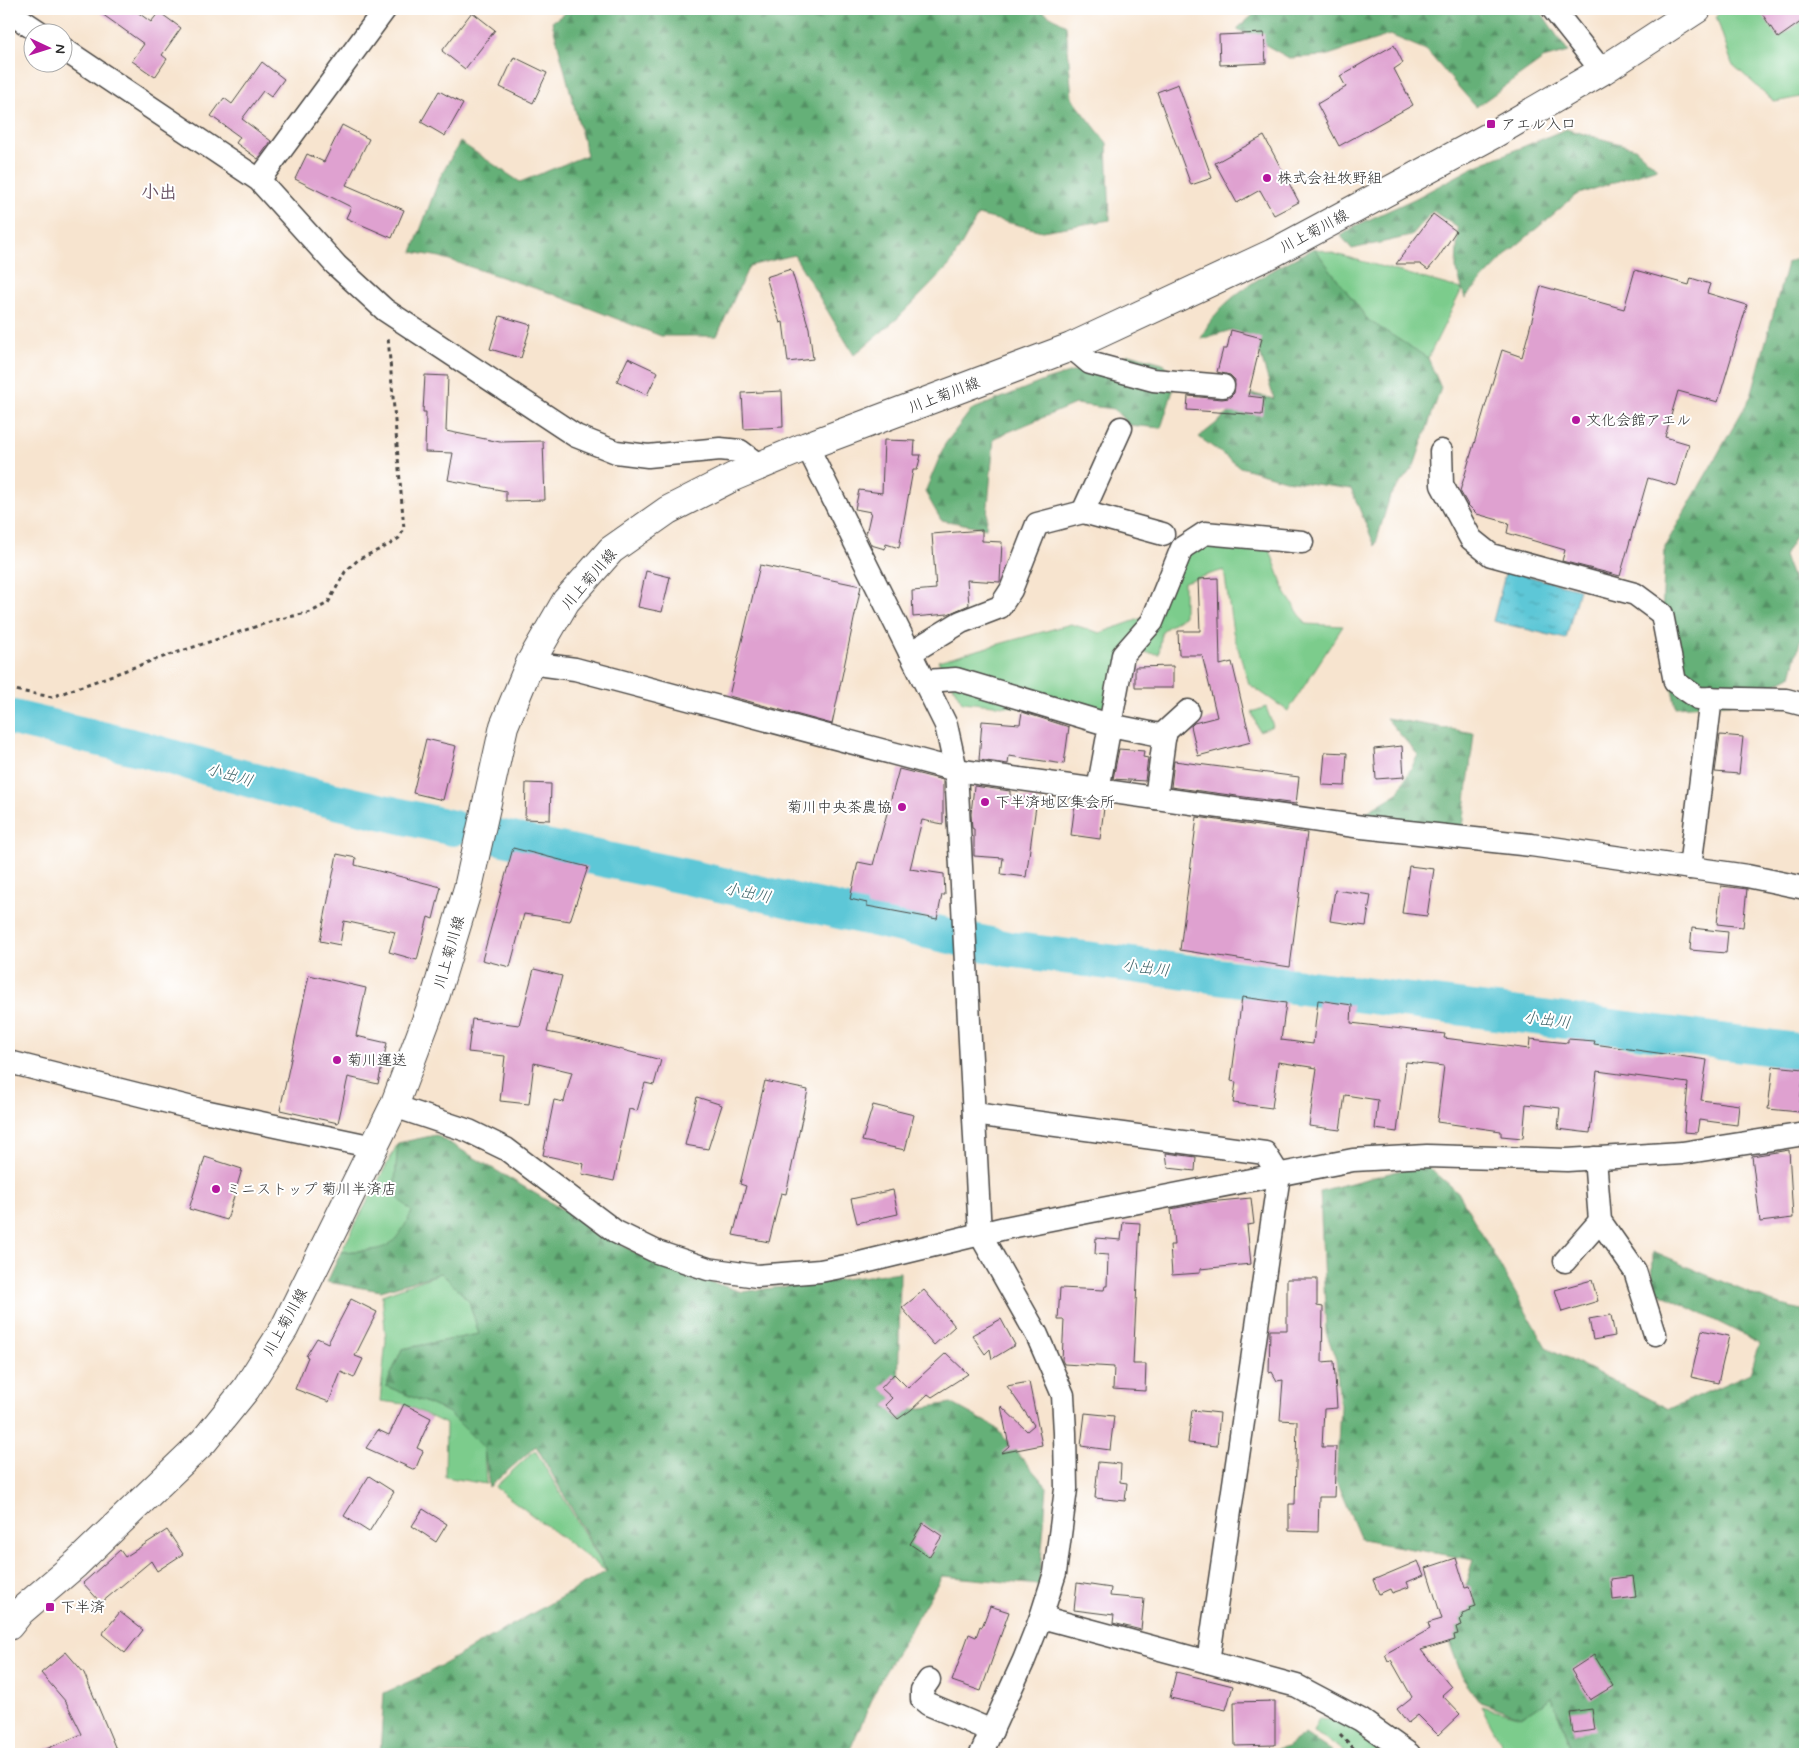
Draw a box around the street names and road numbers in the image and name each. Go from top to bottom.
street label: 川上菊川線 [1277,205,1352,258]
street label: 川上菊川線 [906,373,983,419]
street label: 川上菊川線 [558,545,622,615]
street label: 川上菊川線 [430,913,470,991]
street label: 川上菊川線 [259,1285,313,1360]

